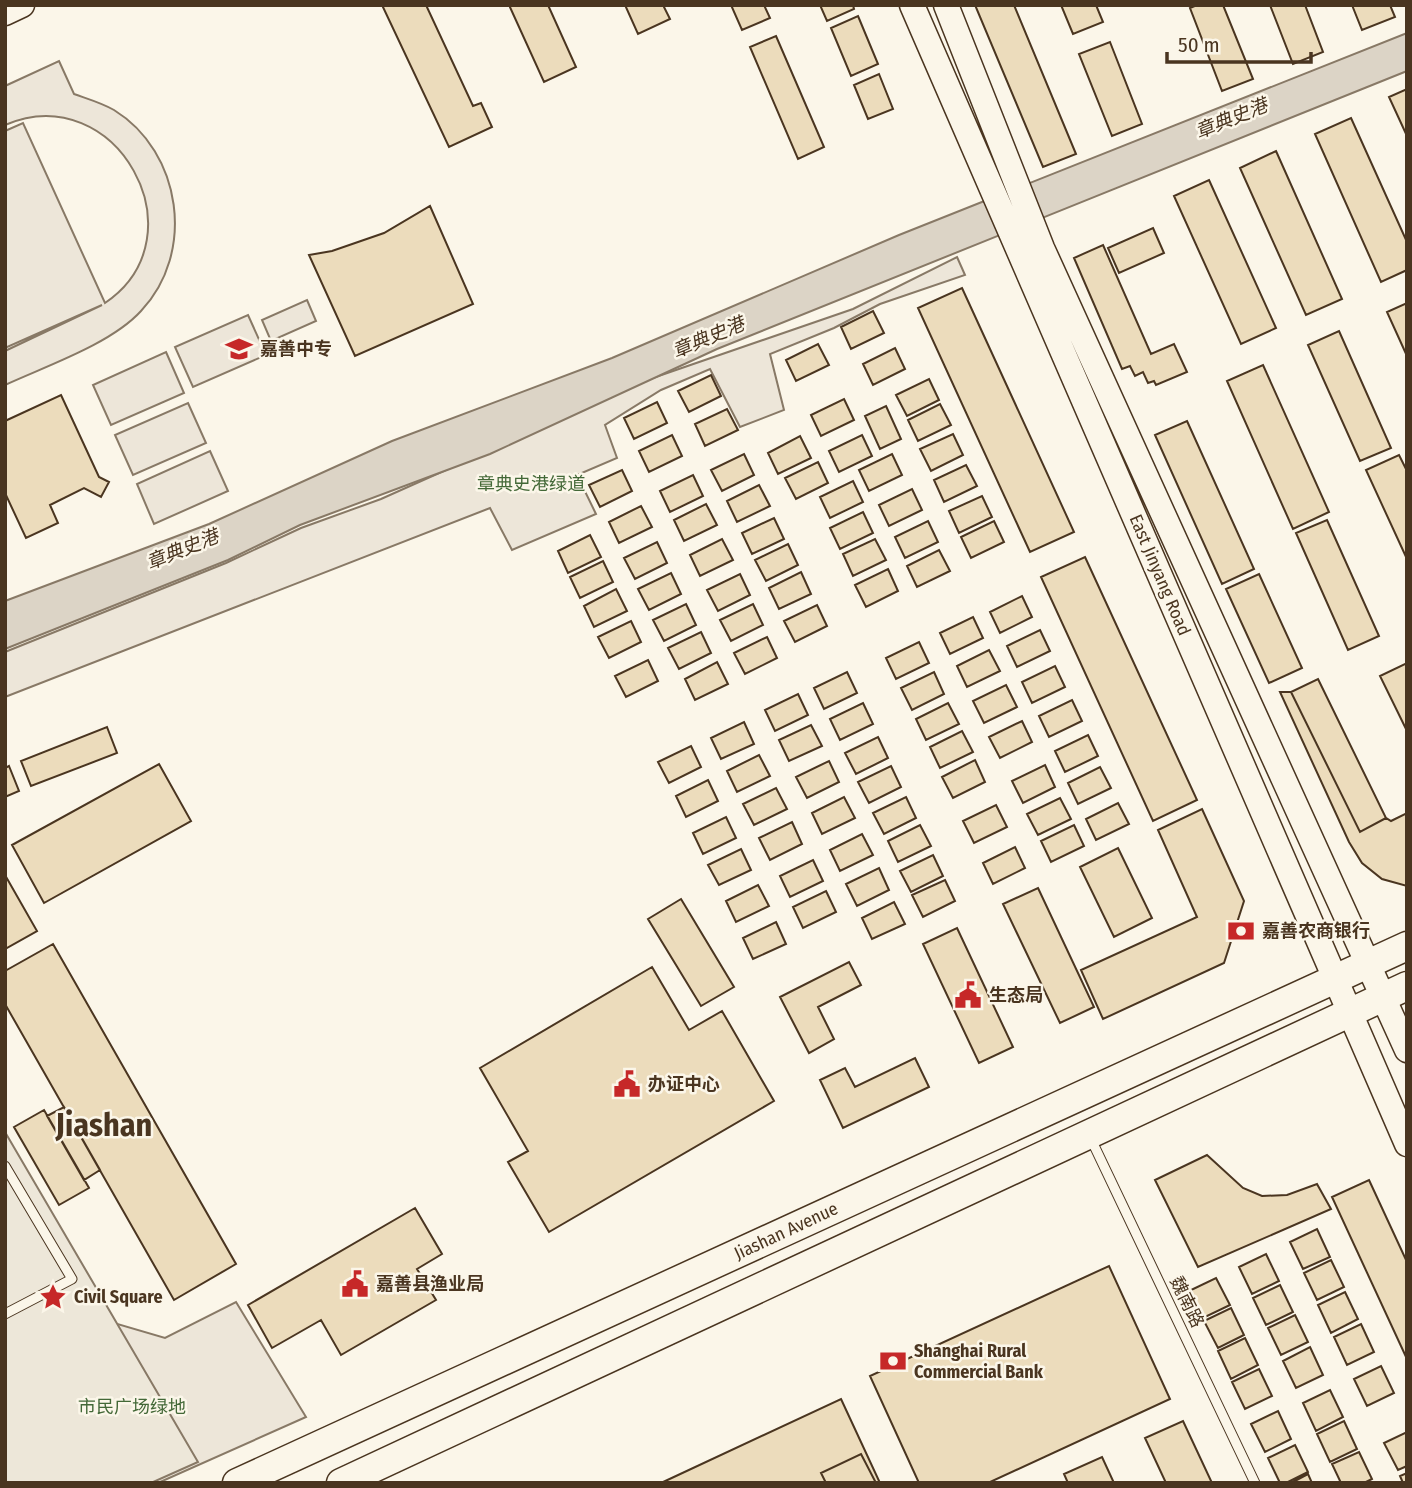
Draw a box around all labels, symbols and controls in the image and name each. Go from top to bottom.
scale bar [1167,21,1310,65]
text: 50 m [1178,32,1220,58]
water label: 章典史港 [1192,92,1274,143]
water label: 章典史港 [669,311,750,363]
school or university icon: 嘉善中专 [224,334,254,364]
place label: 嘉善中专 [260,338,332,360]
park label: 章典史港绿道 [477,473,585,495]
street label: East Jinyang Road [1125,511,1195,639]
water label: 章典史港 [143,523,225,574]
bank icon: 嘉善农商银行 [1226,916,1256,946]
place label: 嘉善农商银行 [1262,920,1370,942]
public building icon: 生态局 [953,980,983,1010]
place label: 生态局 [989,984,1043,1006]
public building icon: 办证中心 [612,1069,642,1099]
place label: 办证中心 [648,1073,720,1095]
district label: Jiashan [55,1106,152,1144]
street label: Jiashan Avenue [731,1197,841,1265]
public building icon: 嘉善县渔业局 [340,1269,370,1299]
place label: 嘉善县渔业局 [376,1273,484,1295]
street label: 魏南路 [1165,1273,1209,1331]
place icon: Civil Square [38,1282,68,1312]
place label: Civil Square [74,1286,163,1308]
place label: Shanghai Rural Commercial Bank [914,1340,1044,1383]
bank icon: Shanghai Rural Commercial Bank [878,1346,908,1376]
park label: 市民广场绿地 [78,1396,186,1418]

